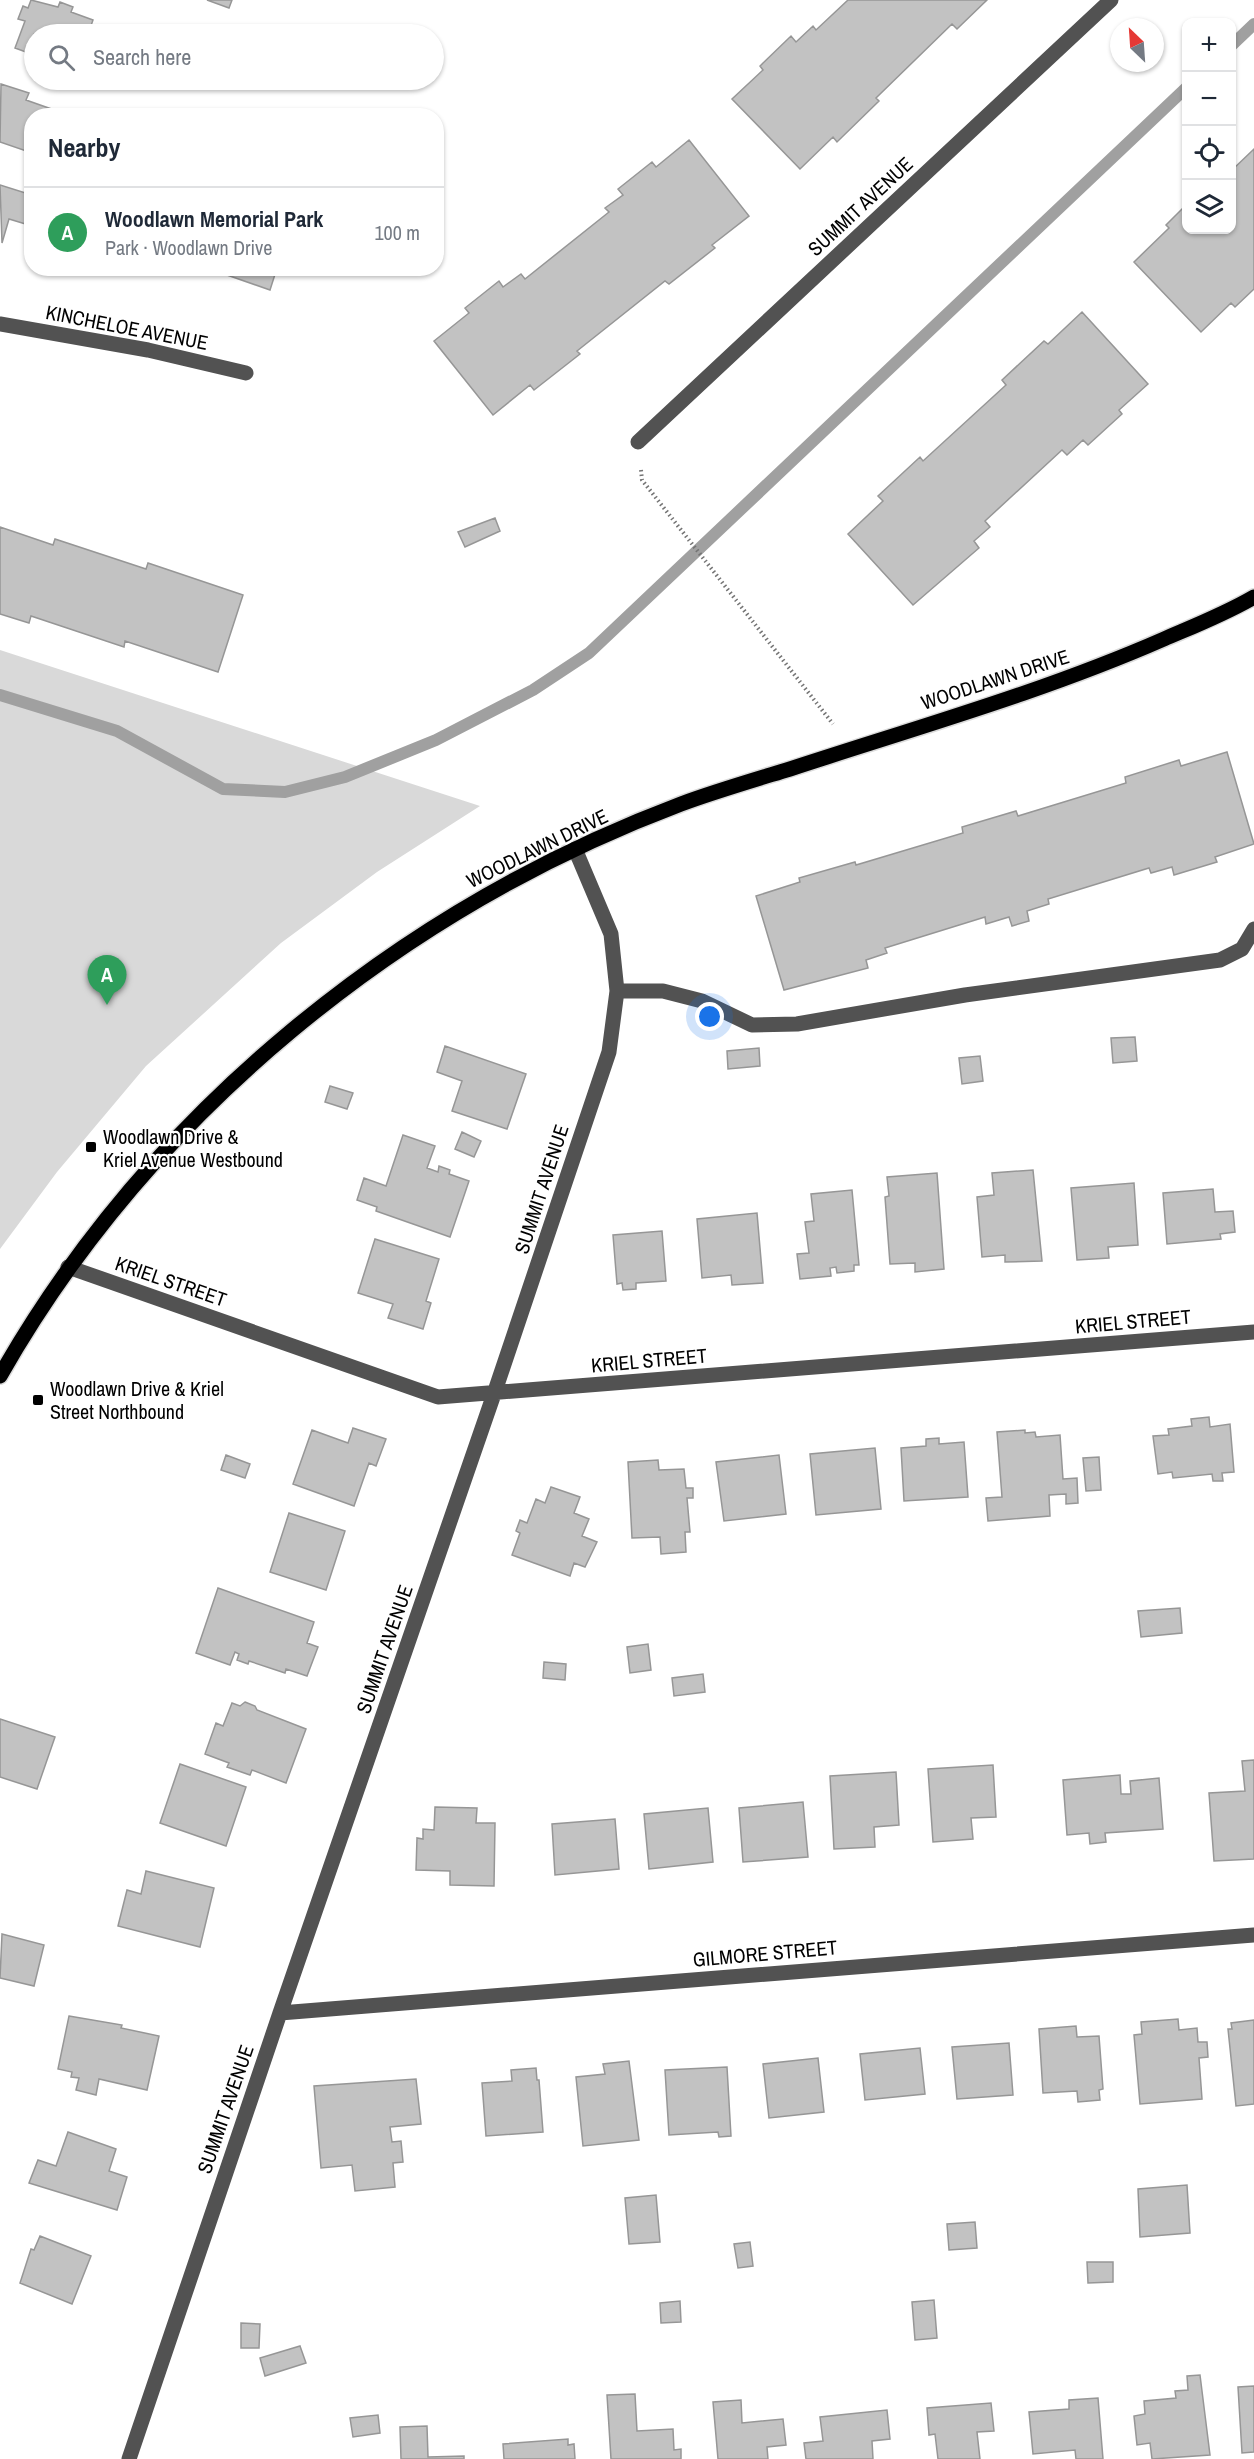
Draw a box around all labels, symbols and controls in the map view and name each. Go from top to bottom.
north arrow [1110,18,1164,72]
map controls [1182,18,1236,234]
button: + [1182,18,1236,72]
search box [24,24,444,90]
icon: search [45,41,78,74]
text: Search here [93,42,191,72]
button: − [1182,72,1236,126]
button: locate [1182,126,1236,180]
text: Nearby [48,130,120,165]
street label: SUMMIT AVENUE [802,150,918,262]
button: layers [1182,180,1236,234]
text: Woodlawn Memorial Park [105,204,323,234]
text: A [62,219,73,246]
text: 100 m [374,219,420,246]
text: Park · Woodlawn Drive [105,234,272,261]
street label: KINCHELOE AVENUE [44,298,210,356]
street label: WOODLAWN DRIVE [917,642,1073,716]
street label: WOODLAWN DRIVE [462,802,612,894]
pin: A [88,956,126,1005]
your location [695,1002,724,1031]
street label: SUMMIT AVENUE [507,1121,575,1257]
place label: Woodlawn Drive & Kriel Avenue Westbound [103,1123,283,1173]
marker: Woodlawn Drive & Kriel Avenue Westbound [84,1140,98,1154]
street label: KRIEL STREET [112,1249,230,1313]
street label: KRIEL STREET [1074,1302,1192,1340]
street label: KRIEL STREET [590,1341,708,1379]
place label: Woodlawn Drive & Kriel Street Northbound [50,1375,224,1425]
marker: Woodlawn Drive & Kriel Street Northbound [31,1393,45,1407]
street label: SUMMIT AVENUE [349,1581,419,1717]
street label: GILMORE STREET [692,1933,838,1973]
street label: SUMMIT AVENUE [190,2041,260,2177]

